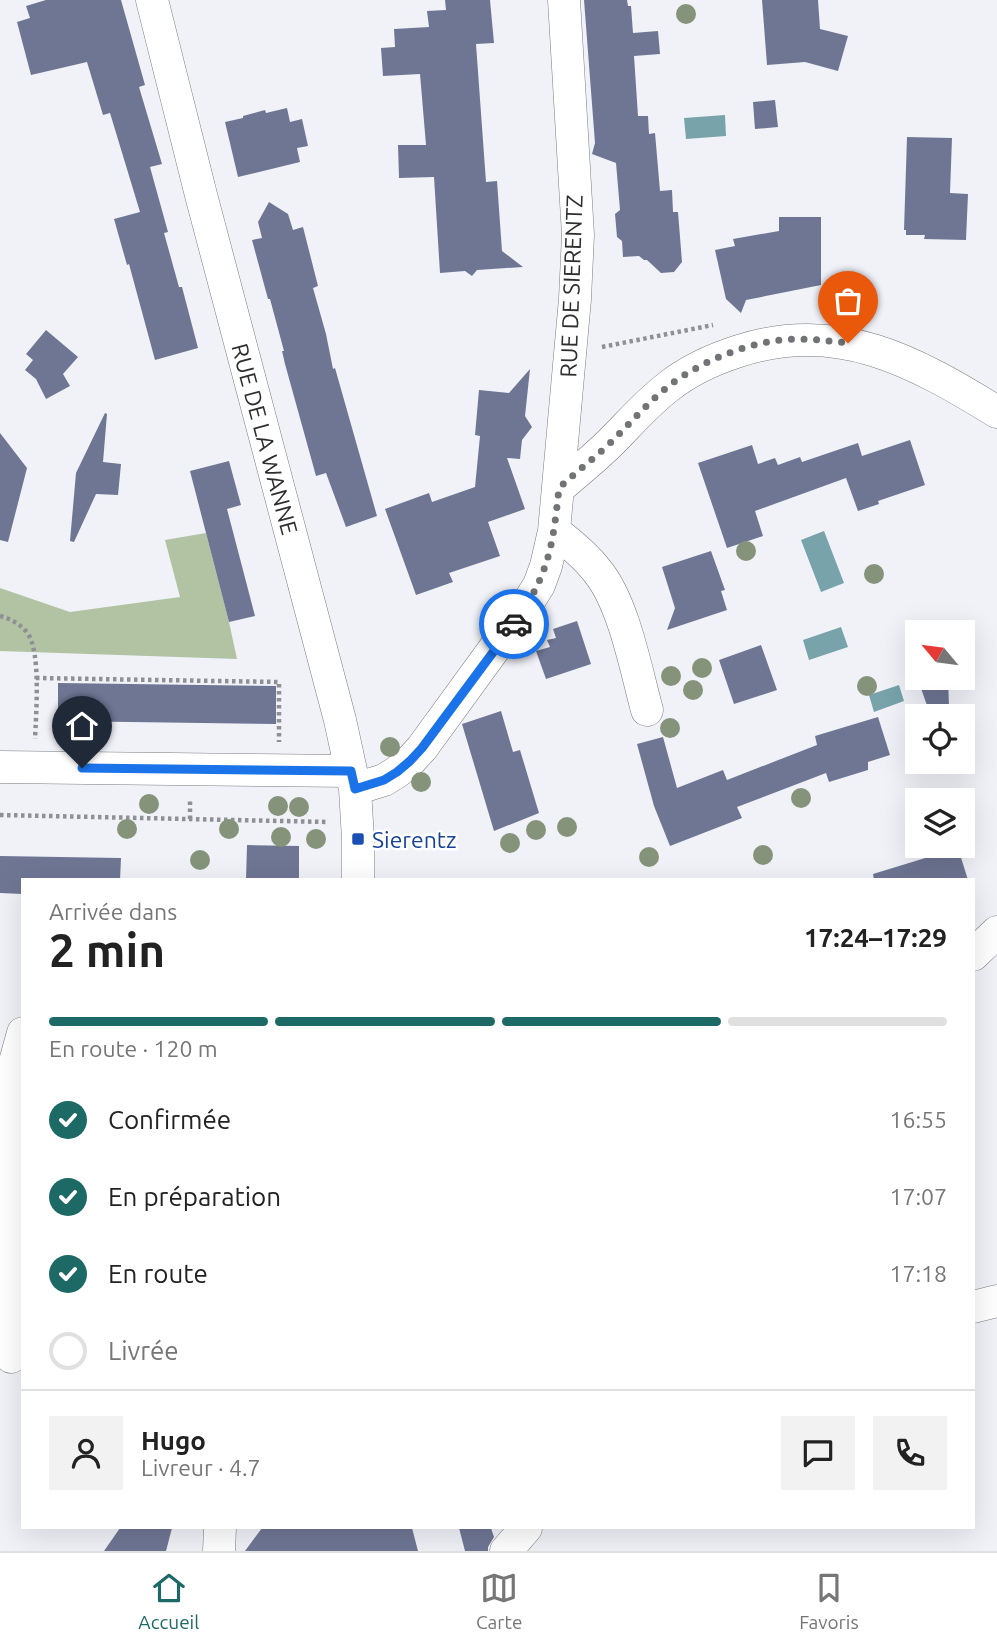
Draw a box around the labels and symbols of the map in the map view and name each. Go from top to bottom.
street label: RUE DE SIERENTZ [555,194,587,378]
pin [818,271,878,343]
street label: RUE DE LA WANNE [227,341,303,537]
courier [479,589,549,659]
north arrow [905,620,975,690]
pin [52,696,112,768]
place label: Sierentz [372,827,456,852]
marker: Sierentz [350,831,366,847]

